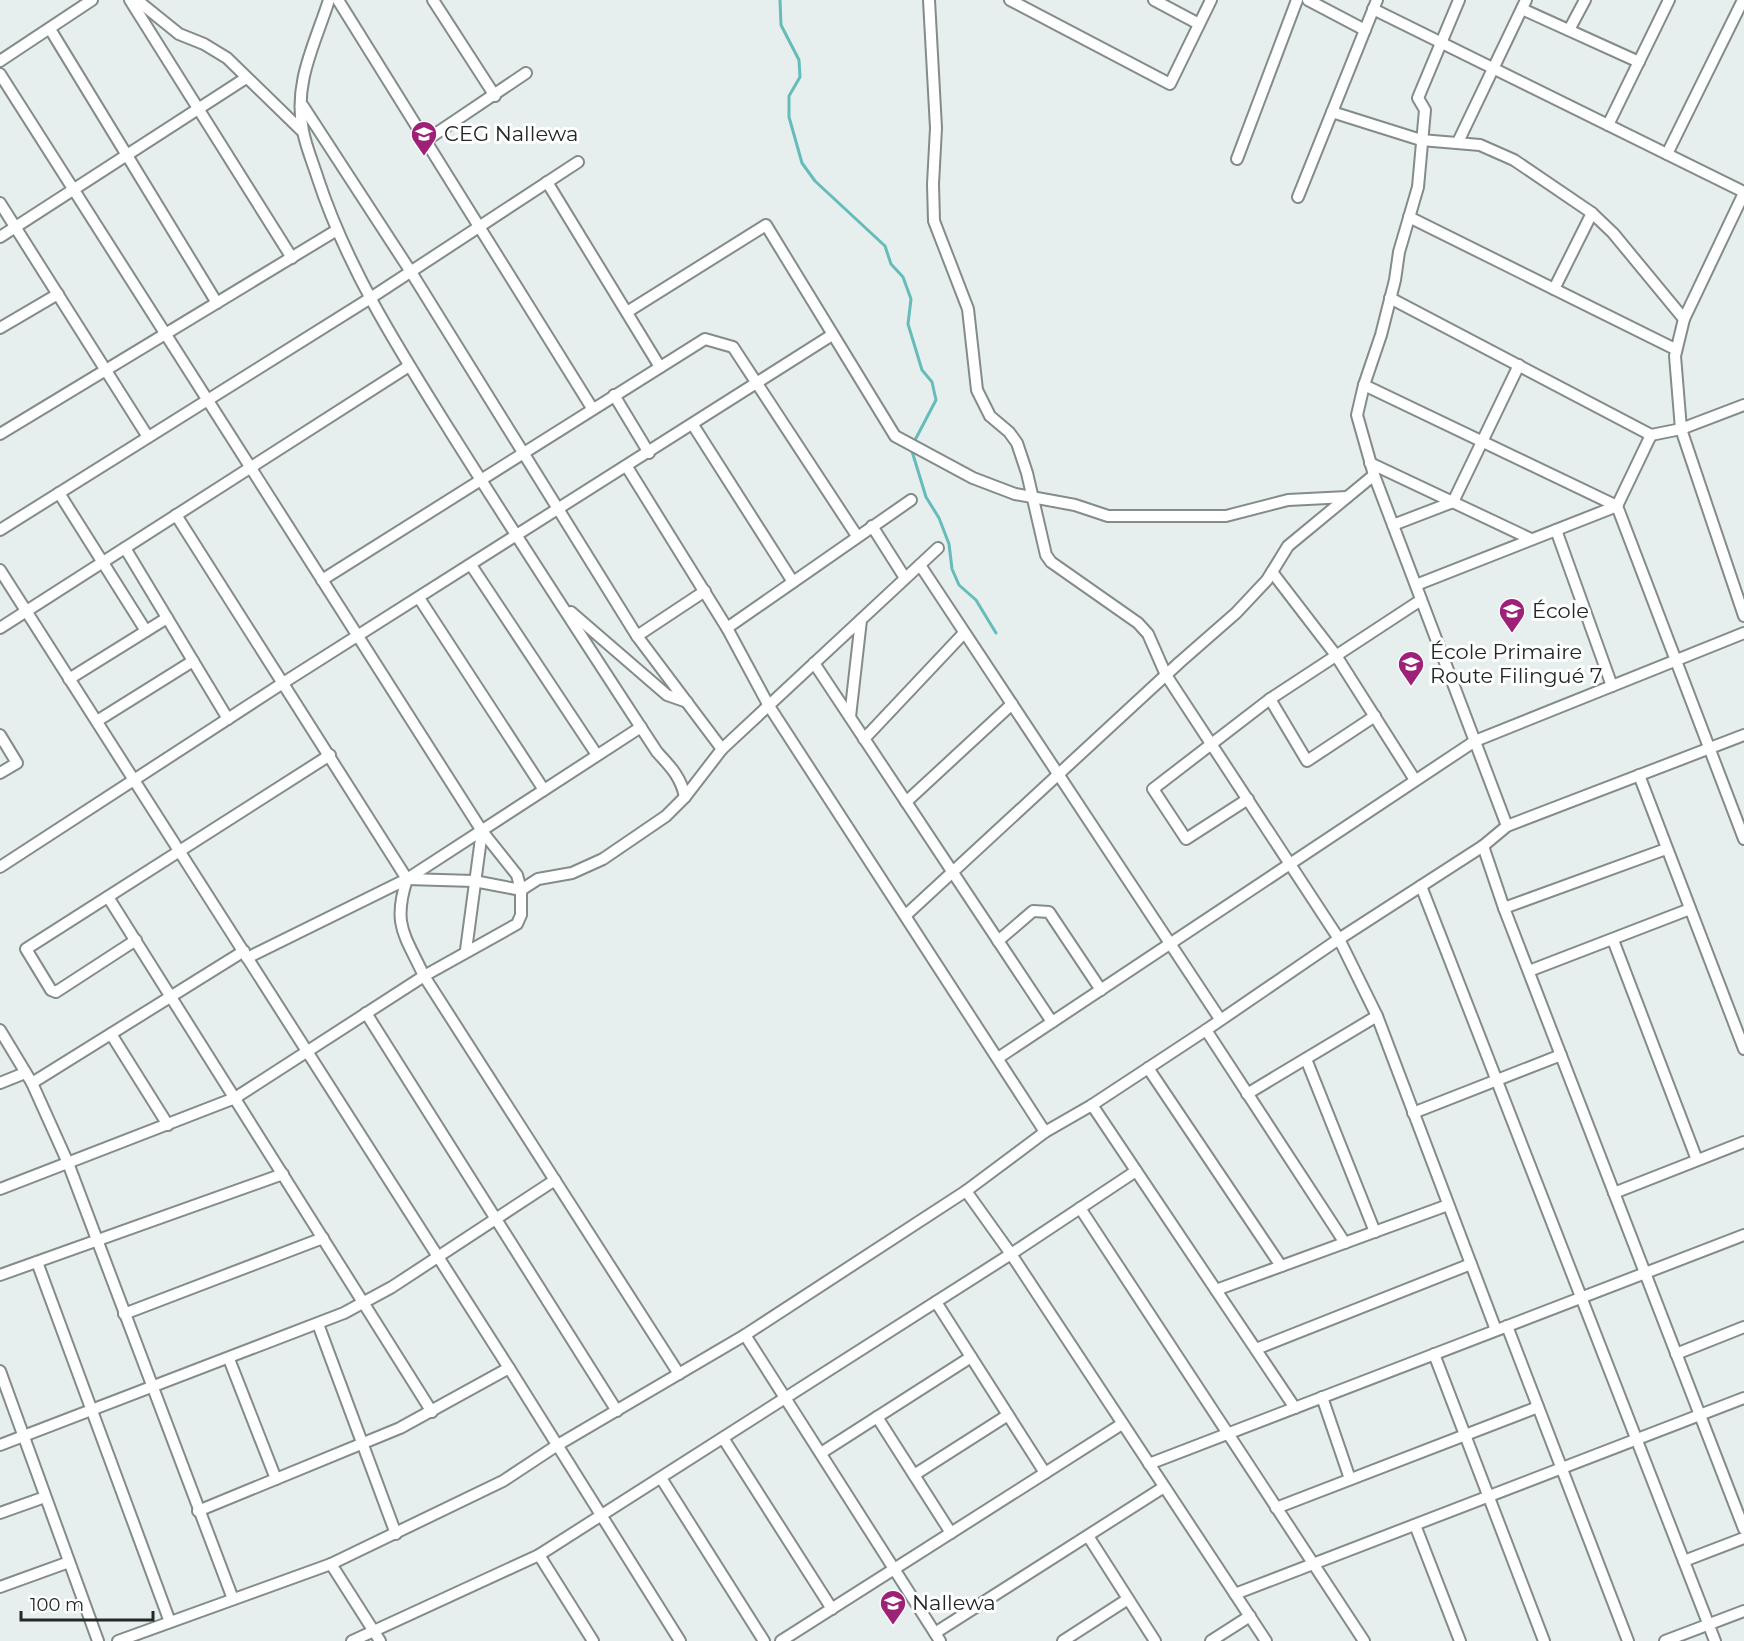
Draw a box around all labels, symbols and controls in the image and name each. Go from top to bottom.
school or university icon: CEG Nallewa [409,119,439,157]
place label: CEG Nallewa [444,121,578,146]
school or university icon: École [1497,596,1527,634]
place label: École [1532,598,1589,623]
place label: École Primaire Route Filingué 7 [1430,639,1602,688]
school or university icon: École Primaire Route Filingué 7 [1396,649,1426,687]
scale bar [21,1584,153,1622]
school or university icon: Nallewa [878,1588,908,1626]
place label: Nallewa [912,1590,996,1615]
text: 100 m [30,1594,84,1616]

